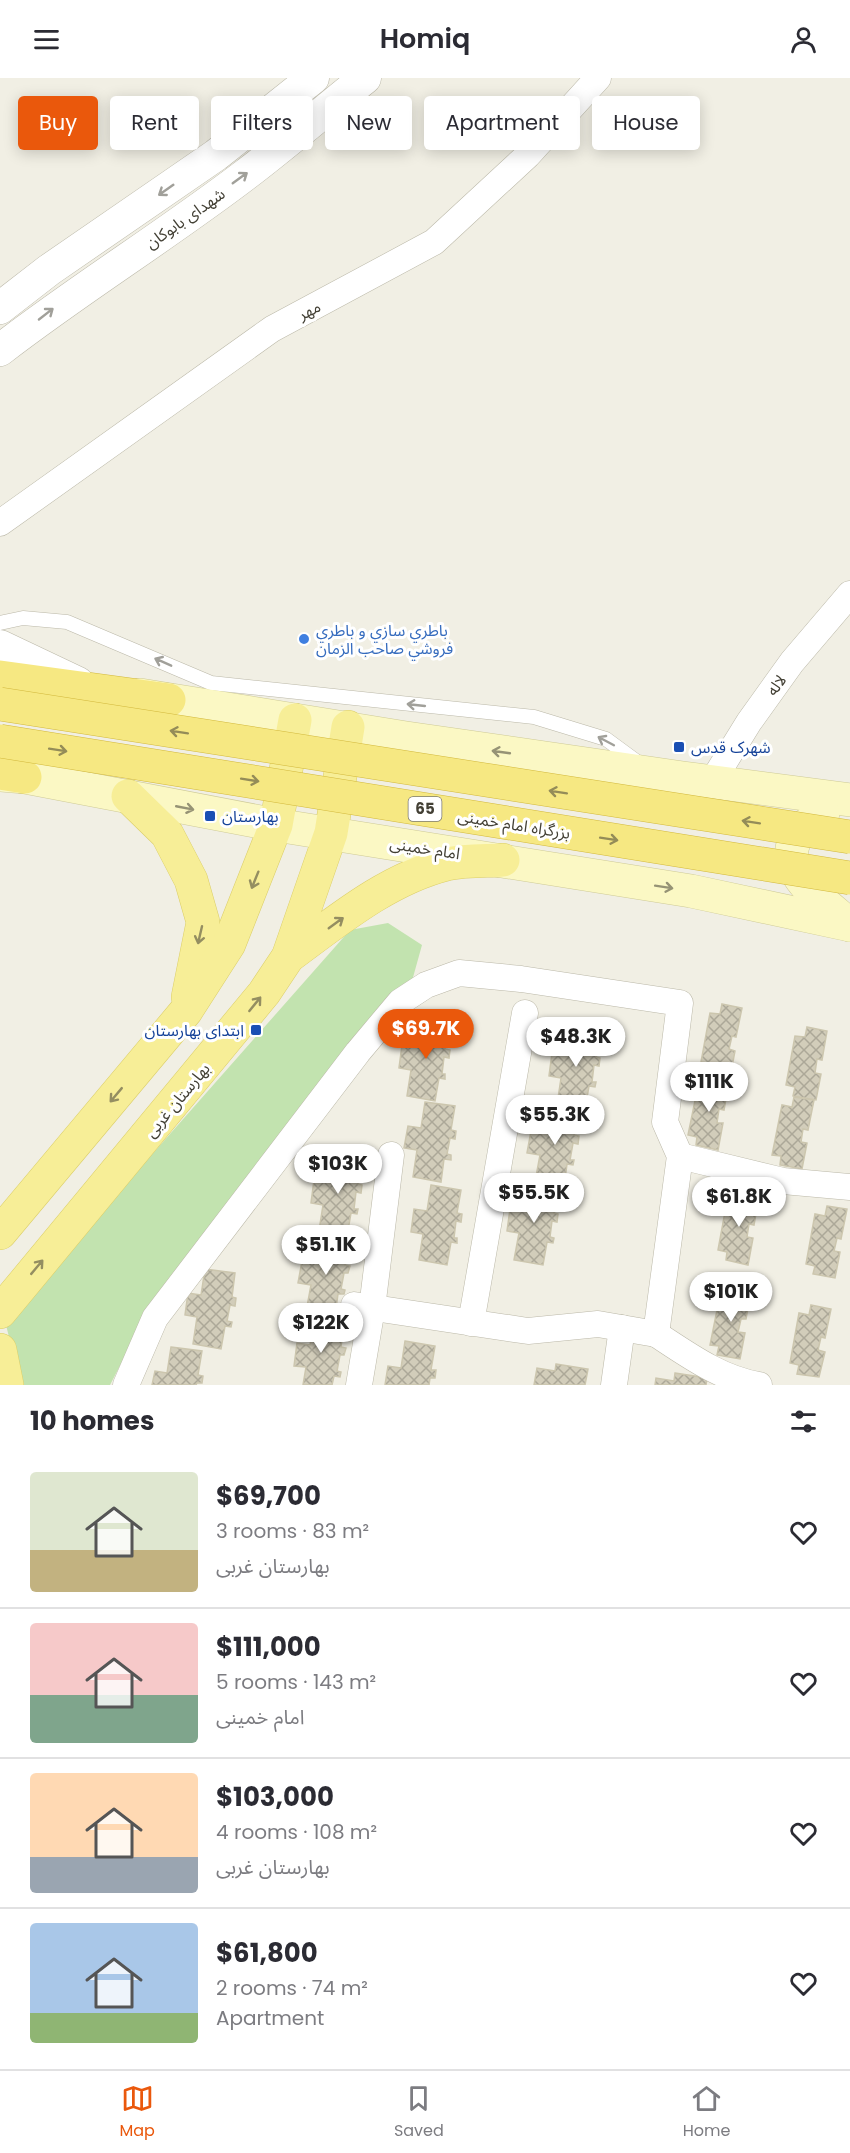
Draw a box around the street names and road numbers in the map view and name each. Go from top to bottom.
street label: شهدای بابوکان [141,182,230,254]
street label: مهر [293,295,325,326]
street label: لاله [761,670,792,701]
road number: 65 [408,797,442,821]
street label: بزرگراه امام خمینی [456,804,572,846]
street label: امام خمینی [388,832,462,866]
street label: بهارستان غربی [139,1058,215,1143]

